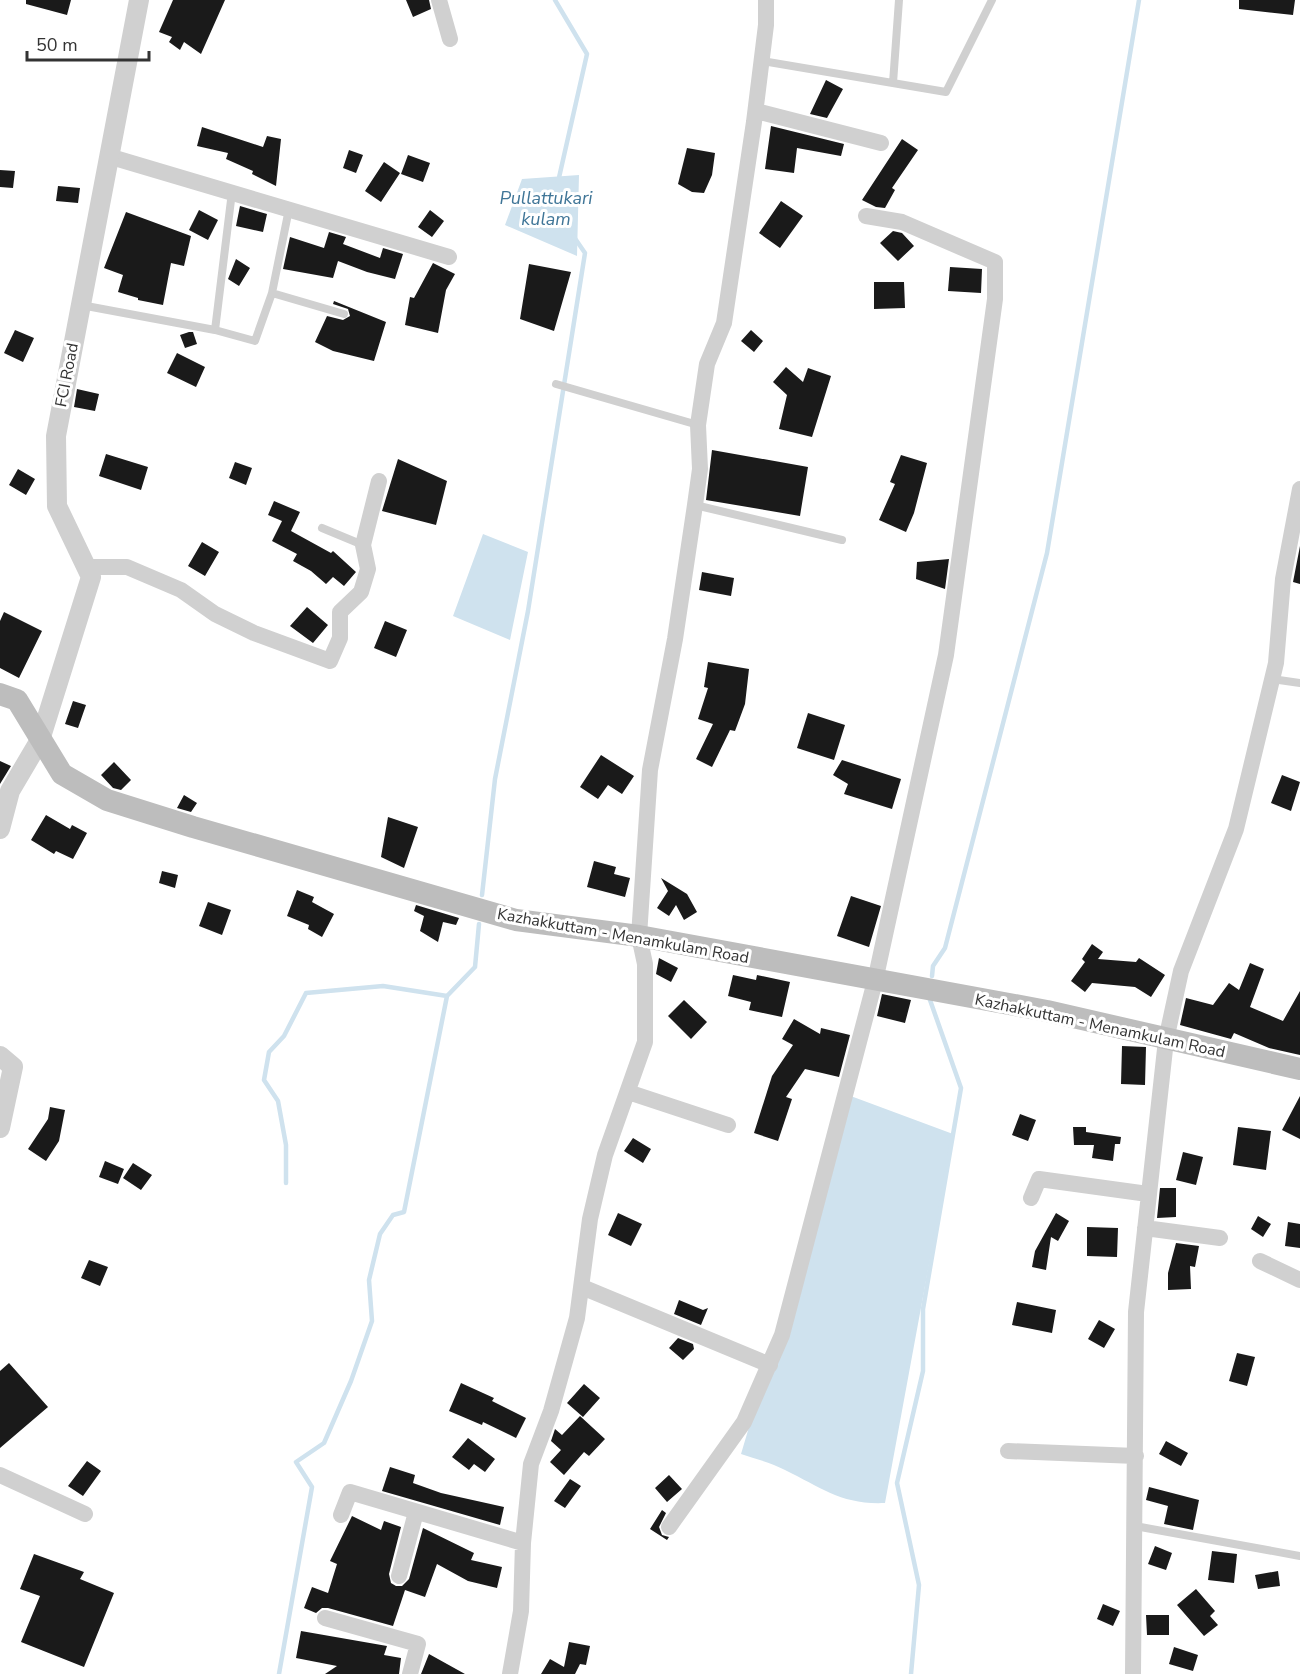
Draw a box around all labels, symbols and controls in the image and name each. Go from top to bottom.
scale bar [27,24,148,62]
text: 50 m [36,33,78,57]
water label: Pullattukari kulam [499,186,593,231]
street label: FCI Road [50,341,84,409]
street label: Kazhakkuttam - Menamkulam Road [495,903,751,969]
street label: Kazhakkuttam - Menamkulam Road [973,989,1227,1063]

